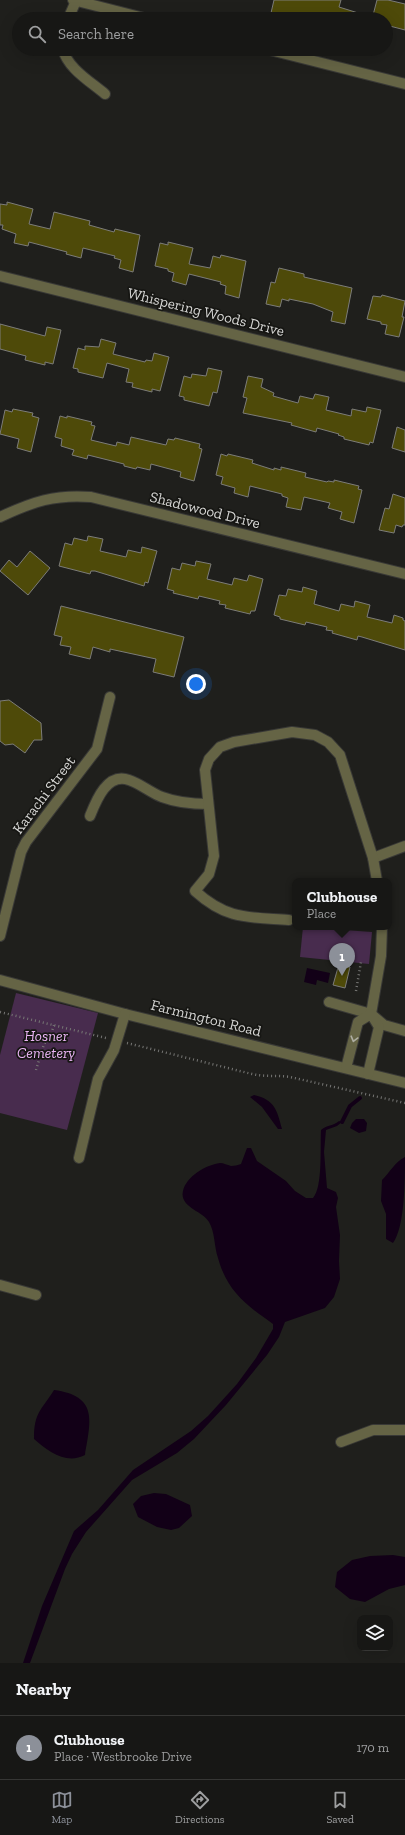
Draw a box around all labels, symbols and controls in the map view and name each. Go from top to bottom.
search box [12,12,393,56]
icon: search [26,23,48,45]
text: Search here [58,25,134,43]
street label: Whispering Woods Drive [126,284,286,340]
street label: Shadowood Drive [148,488,262,532]
your location [186,674,206,694]
street label: Karachi Street [9,752,79,838]
popup [292,878,392,930]
text: Clubhouse [307,888,377,906]
text: Place [307,906,336,921]
pin: 1 [329,943,355,976]
street label: Farmington Road [149,996,264,1041]
park label: Hosner Cemetery [17,1027,75,1062]
one-way arrow [350,1035,359,1042]
map controls [357,1615,393,1651]
button: layers [357,1615,393,1651]
text: Nearby [16,1679,71,1699]
text: Clubhouse [54,1731,124,1749]
text: 1 [26,1740,32,1755]
text: 170 m [356,1740,389,1755]
text: Place · Westbrooke Drive [54,1749,192,1764]
tab: Map [51,1789,73,1826]
tab: Directions [175,1789,225,1826]
tab: Saved [326,1789,354,1826]

